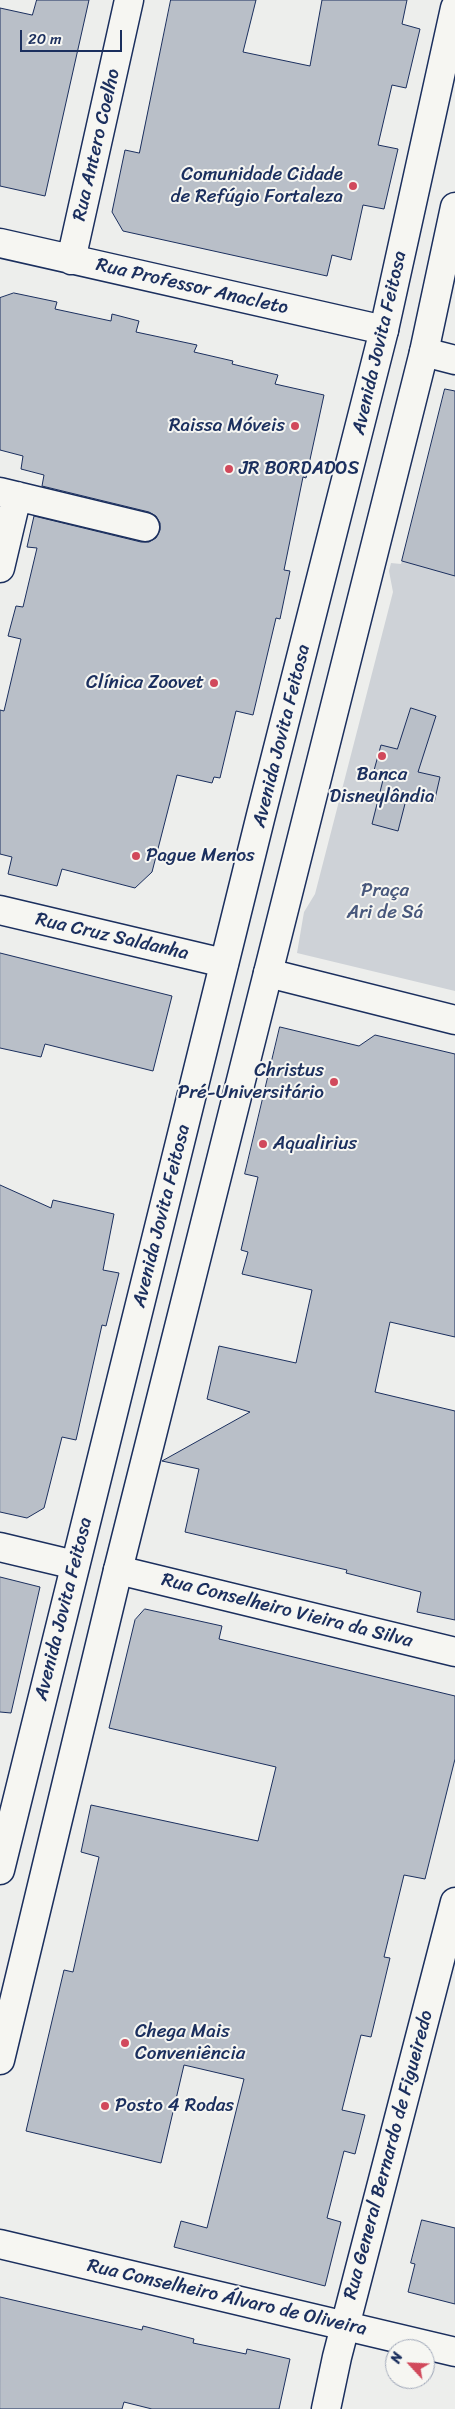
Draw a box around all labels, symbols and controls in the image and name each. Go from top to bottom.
scale bar [22,20,125,52]
text: 20 m [28,26,62,52]
street label: Rua Antero Coelho [68,67,126,223]
place label: Comunidade Cidade de Refúgio Fortaleza [170,164,343,208]
marker: Comunidade Cidade de Refúgio Fortaleza [347,180,359,192]
street label: Avenida Jovita Feitosa [348,249,412,437]
street label: Rua Professor Anacleto [94,254,290,320]
place label: Raissa Móveis [169,415,285,437]
marker: Raissa Móveis [289,420,301,432]
place label: JR BORDADOS [239,458,360,480]
marker: JR BORDADOS [223,463,235,475]
street label: Avenida Jovita Feitosa [248,642,316,830]
place label: Clínica Zoovet [86,672,204,694]
marker: Clínica Zoovet [208,677,220,689]
marker: Banca Disneylândia [376,750,388,762]
place label: Banca Disneylândia [329,764,435,808]
place label: Pague Menos [146,845,255,867]
marker: Pague Menos [130,850,142,862]
park label: Praça Ari de Sá [347,880,423,924]
street label: Rua Cruz Saldanha [33,908,191,966]
place label: Christus Pré-Universitário [178,1060,324,1104]
marker: Christus Pré-Universitário [328,1076,340,1088]
street label: Avenida Jovita Feitosa [128,1122,196,1310]
place label: Aqualirius [273,1133,357,1155]
marker: Aqualirius [257,1138,269,1150]
street label: Avenida Jovita Feitosa [30,1515,98,1703]
street label: Rua Conselheiro Vieira da Silva [159,1569,415,1653]
street label: Rua General Bernardo de Figueiredo [339,2008,439,2302]
place label: Chega Mais Conveniência [135,2021,245,2065]
marker: Chega Mais Conveniência [119,2037,131,2049]
place label: Posto 4 Rodas [115,2095,234,2117]
marker: Posto 4 Rodas [99,2100,111,2112]
street label: Rua Conselheiro Álvaro de Oliveira [85,2255,369,2341]
north arrow [385,2339,435,2389]
text: N [383,2348,410,2368]

